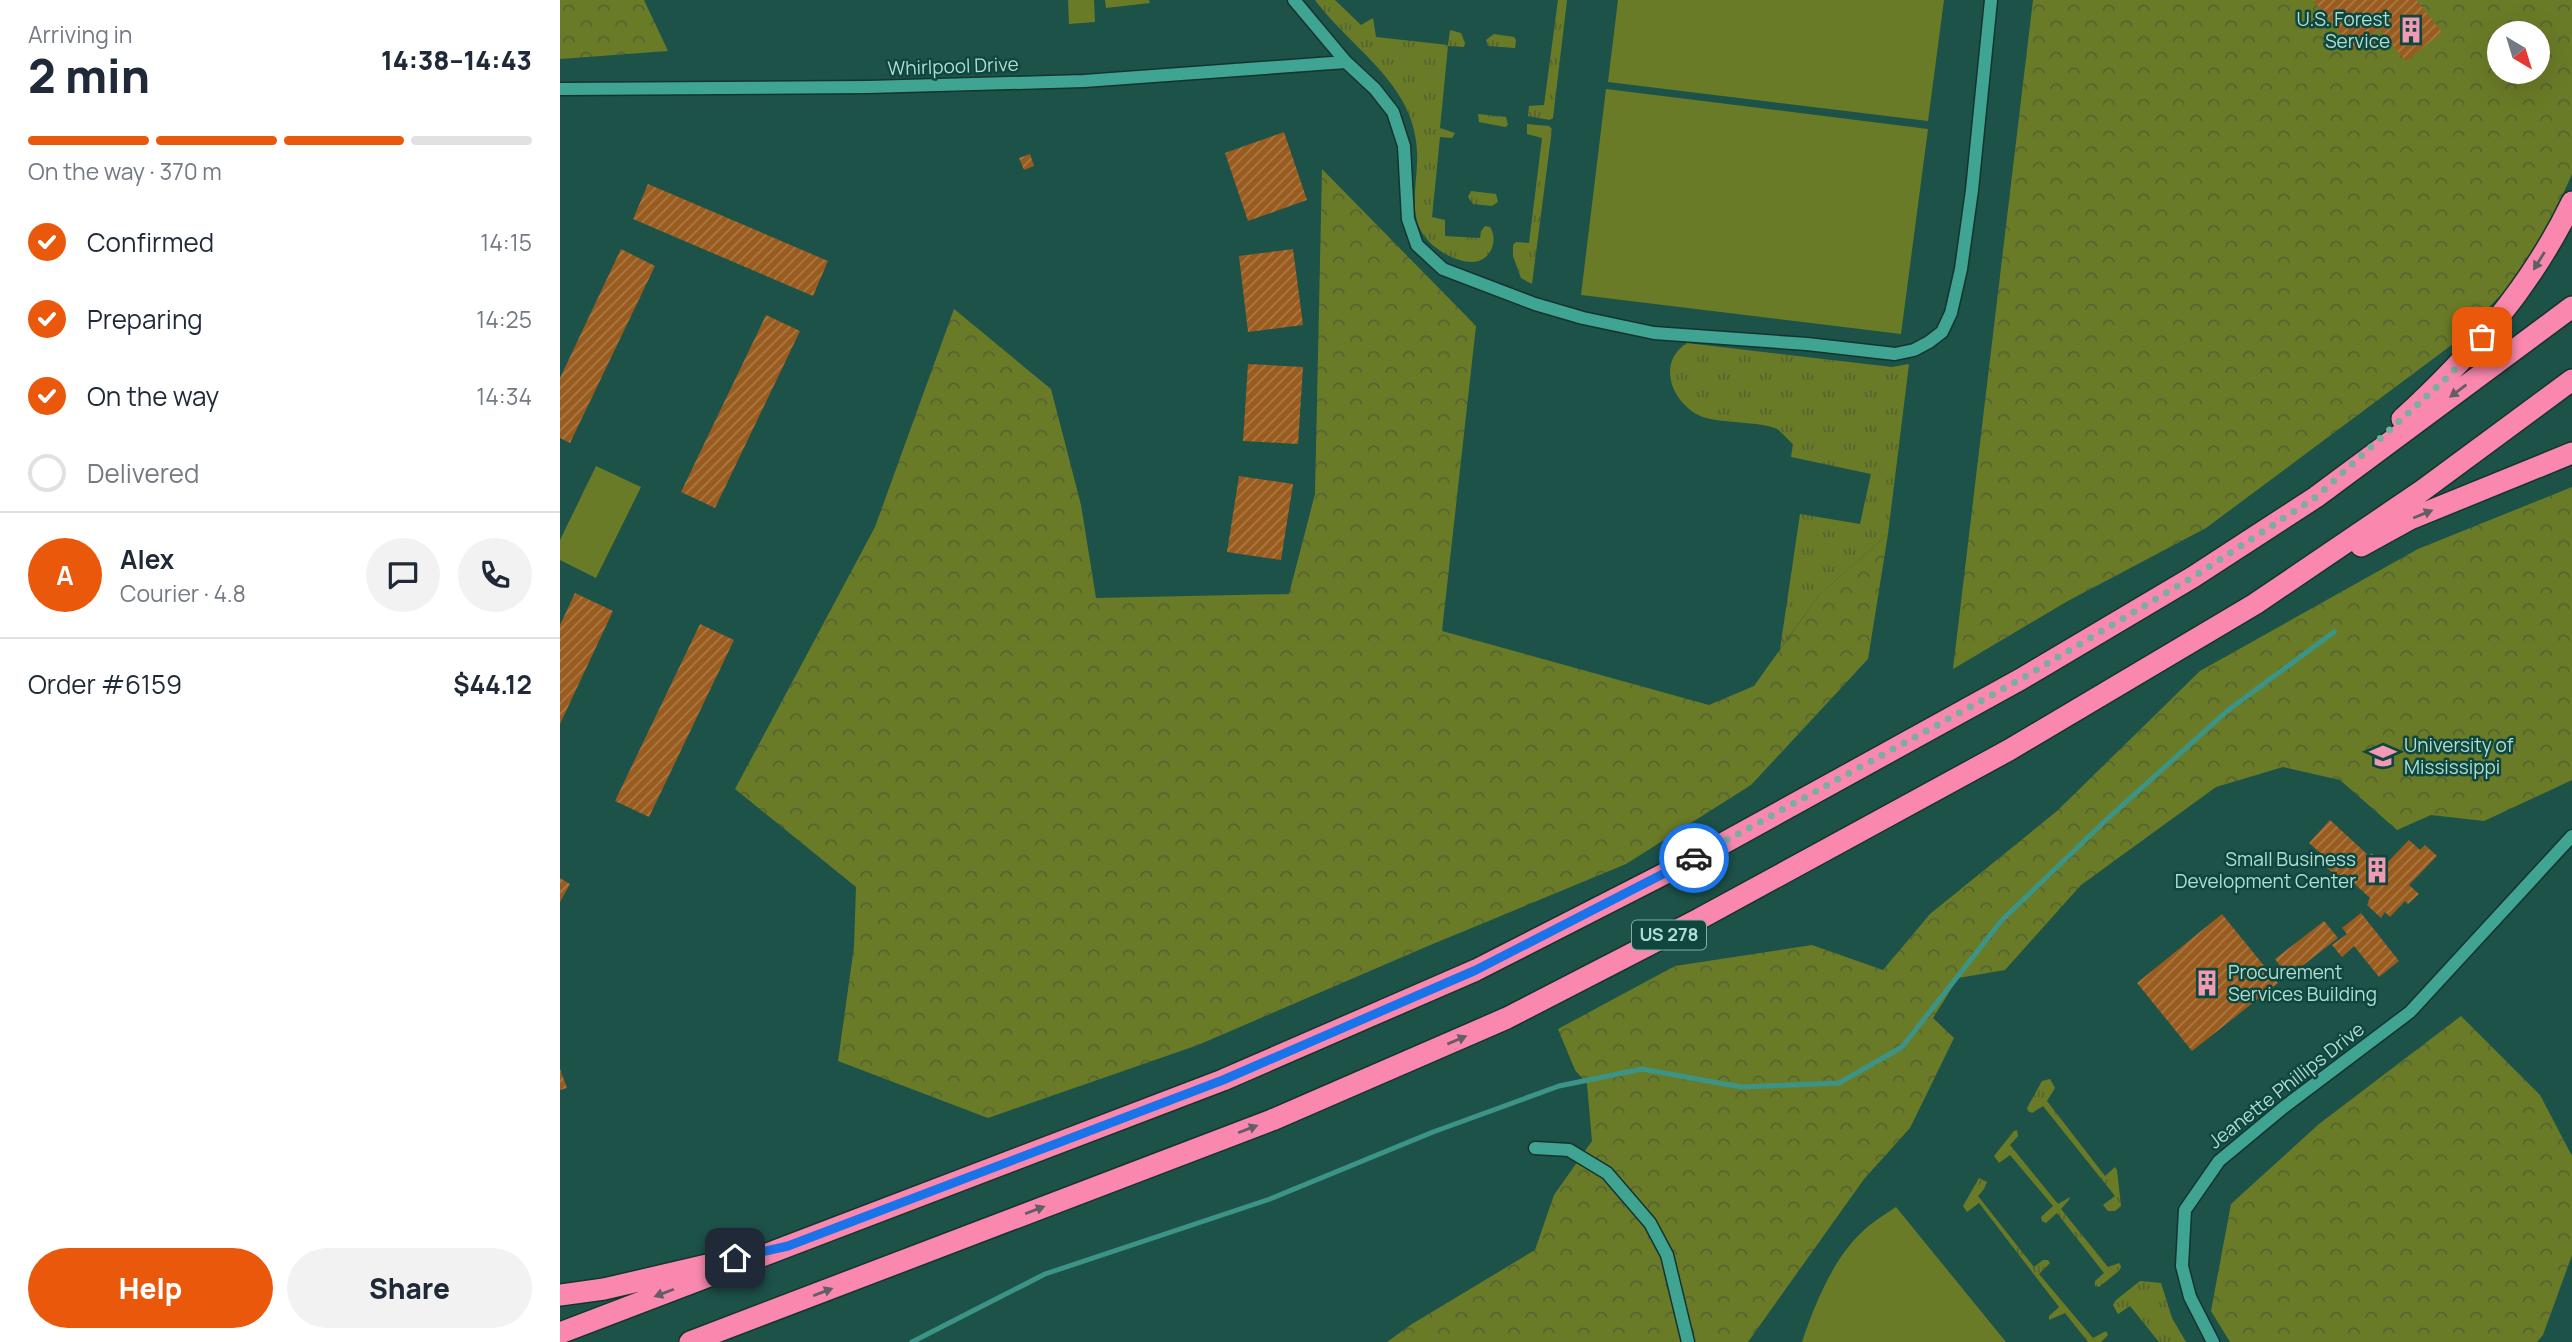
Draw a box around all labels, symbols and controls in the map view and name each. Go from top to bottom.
place label: U.S. Forest Service [2297,6,2390,54]
building icon: U.S. Forest Service [2396,15,2426,45]
text: Arriving in [28,18,133,50]
north arrow [2487,21,2550,84]
map controls [2487,21,2550,84]
text: 14:38–14:43 [381,42,532,78]
text: 2 min [28,44,150,107]
street label: Whirlpool Drive [887,51,1019,81]
text: On the way · 370 m [28,155,222,187]
icon: check [28,223,66,261]
text: Confirmed [87,224,214,260]
text: 14:15 [480,226,532,258]
one-way arrow [2532,252,2545,271]
icon: check [28,300,66,338]
text: Preparing [87,301,203,337]
text: 14:25 [476,303,532,335]
pin [2452,307,2512,367]
icon: bag [2463,318,2501,356]
icon: check [28,377,66,415]
text: On the way [87,378,219,414]
text: 14:34 [476,380,532,412]
one-way arrow [2450,384,2468,399]
text: Delivered [87,455,199,491]
one-way arrow [2412,508,2433,519]
button: chat [366,538,440,612]
button: phone [458,538,532,612]
text: Alex [120,541,174,577]
text: A [56,557,74,593]
text: Courier · 4.8 [120,577,246,609]
text: Order #6159 [28,666,182,702]
text: $44.12 [453,666,532,702]
place label: University of Mississippi [2404,732,2514,780]
school or university icon: University of Mississippi [2368,741,2398,771]
courier [1659,823,1729,893]
icon: car [1675,839,1713,877]
place label: Small Business Development Center [2175,846,2356,894]
building icon: Small Business Development Center [2362,855,2392,885]
road number: US 278 [1632,920,1706,950]
place label: Procurement Services Building [2228,959,2377,1007]
building icon: Procurement Services Building [2192,968,2222,998]
street label: Jeanette Phillips Drive [2203,1016,2369,1154]
one-way arrow [1446,1034,1467,1045]
one-way arrow [1237,1124,1258,1135]
one-way arrow [1025,1205,1046,1216]
pin [705,1228,765,1288]
icon: home [716,1239,754,1277]
button: Help [28,1248,273,1328]
button: Share [287,1248,532,1328]
one-way arrow [812,1286,833,1297]
one-way arrow [653,1288,674,1299]

